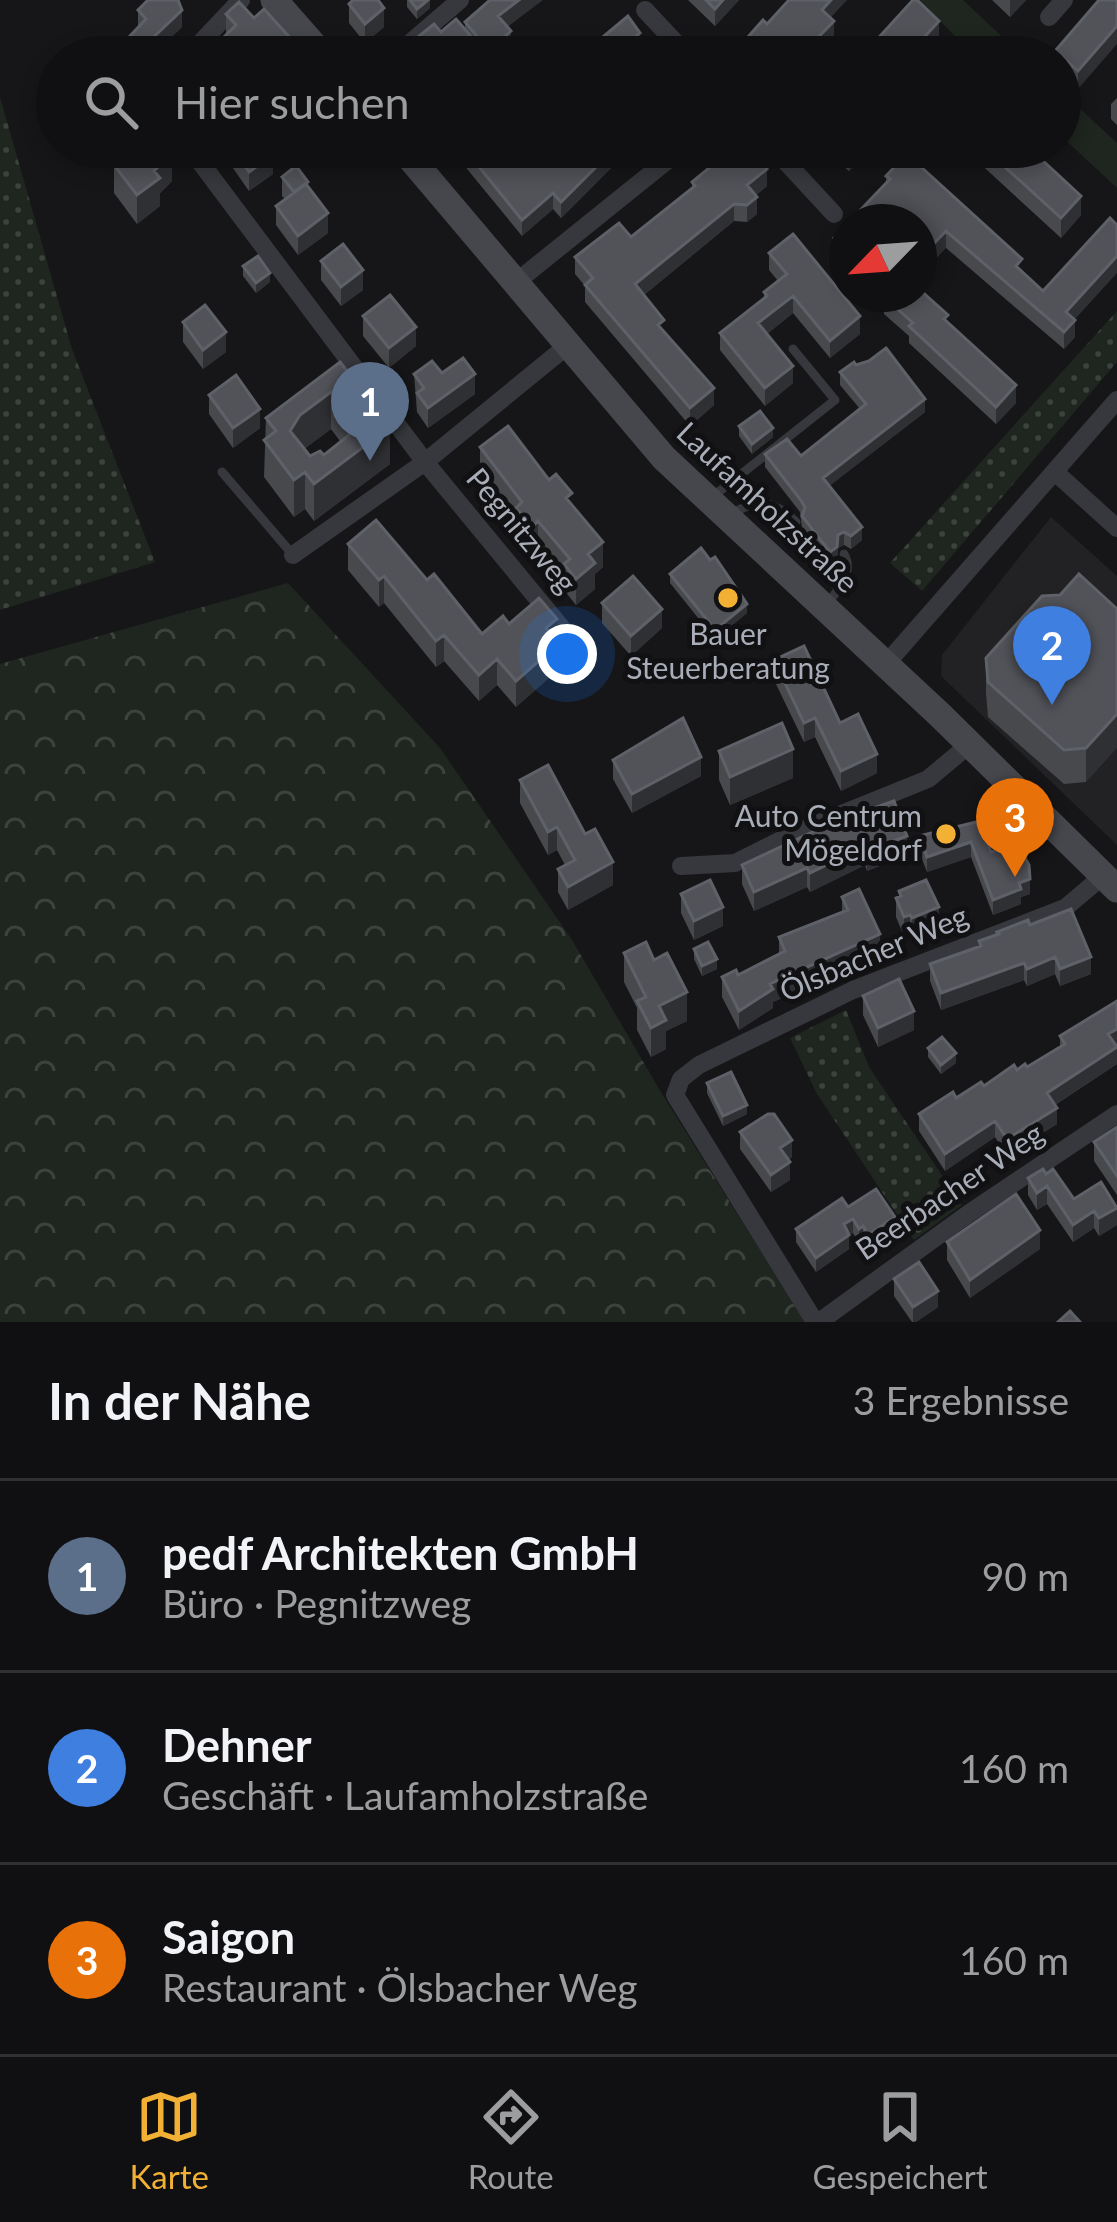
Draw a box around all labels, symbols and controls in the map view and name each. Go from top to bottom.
search box [36,36,1081,168]
icon: search [78,69,144,135]
text: Hier suchen [174,75,410,129]
north arrow [829,204,937,312]
pin: 1 [331,362,409,461]
street label: Laufamholzstraße [671,414,866,600]
street label: Pegnitzweg [460,460,585,599]
marker: Bauer Steuerberatung [715,585,741,611]
pin: 2 [1013,606,1091,705]
place label: Bauer Steuerberatung [626,615,830,685]
your location [537,624,597,684]
pin: 3 [976,778,1054,877]
place label: Auto Centrum Mögeldorf [735,797,922,867]
marker: Auto Centrum Mögeldorf [933,821,959,847]
street label: Ölsbacher Weg [774,896,973,1008]
street label: Beerbacher Weg [848,1114,1050,1266]
text: In der Nähe [48,1370,311,1431]
text: 3 Ergebnisse [853,1377,1069,1423]
text: pedf Architekten GmbH [162,1526,639,1580]
text: 1 [76,1553,98,1599]
text: 90 m [982,1553,1069,1599]
text: Büro · Pegnitzweg [162,1580,471,1626]
text: Dehner [162,1718,312,1772]
text: 2 [76,1745,98,1791]
text: 160 m [959,1745,1069,1791]
text: Geschäft · Laufamholzstraße [162,1772,648,1818]
text: Saigon [162,1910,295,1964]
text: 3 [76,1937,98,1983]
text: 160 m [959,1937,1069,1983]
text: Restaurant · Ölsbacher Weg [162,1964,638,2010]
tab: Karte [129,2084,209,2196]
tab: Route [468,2084,554,2196]
tab: Gespeichert [813,2084,988,2196]

